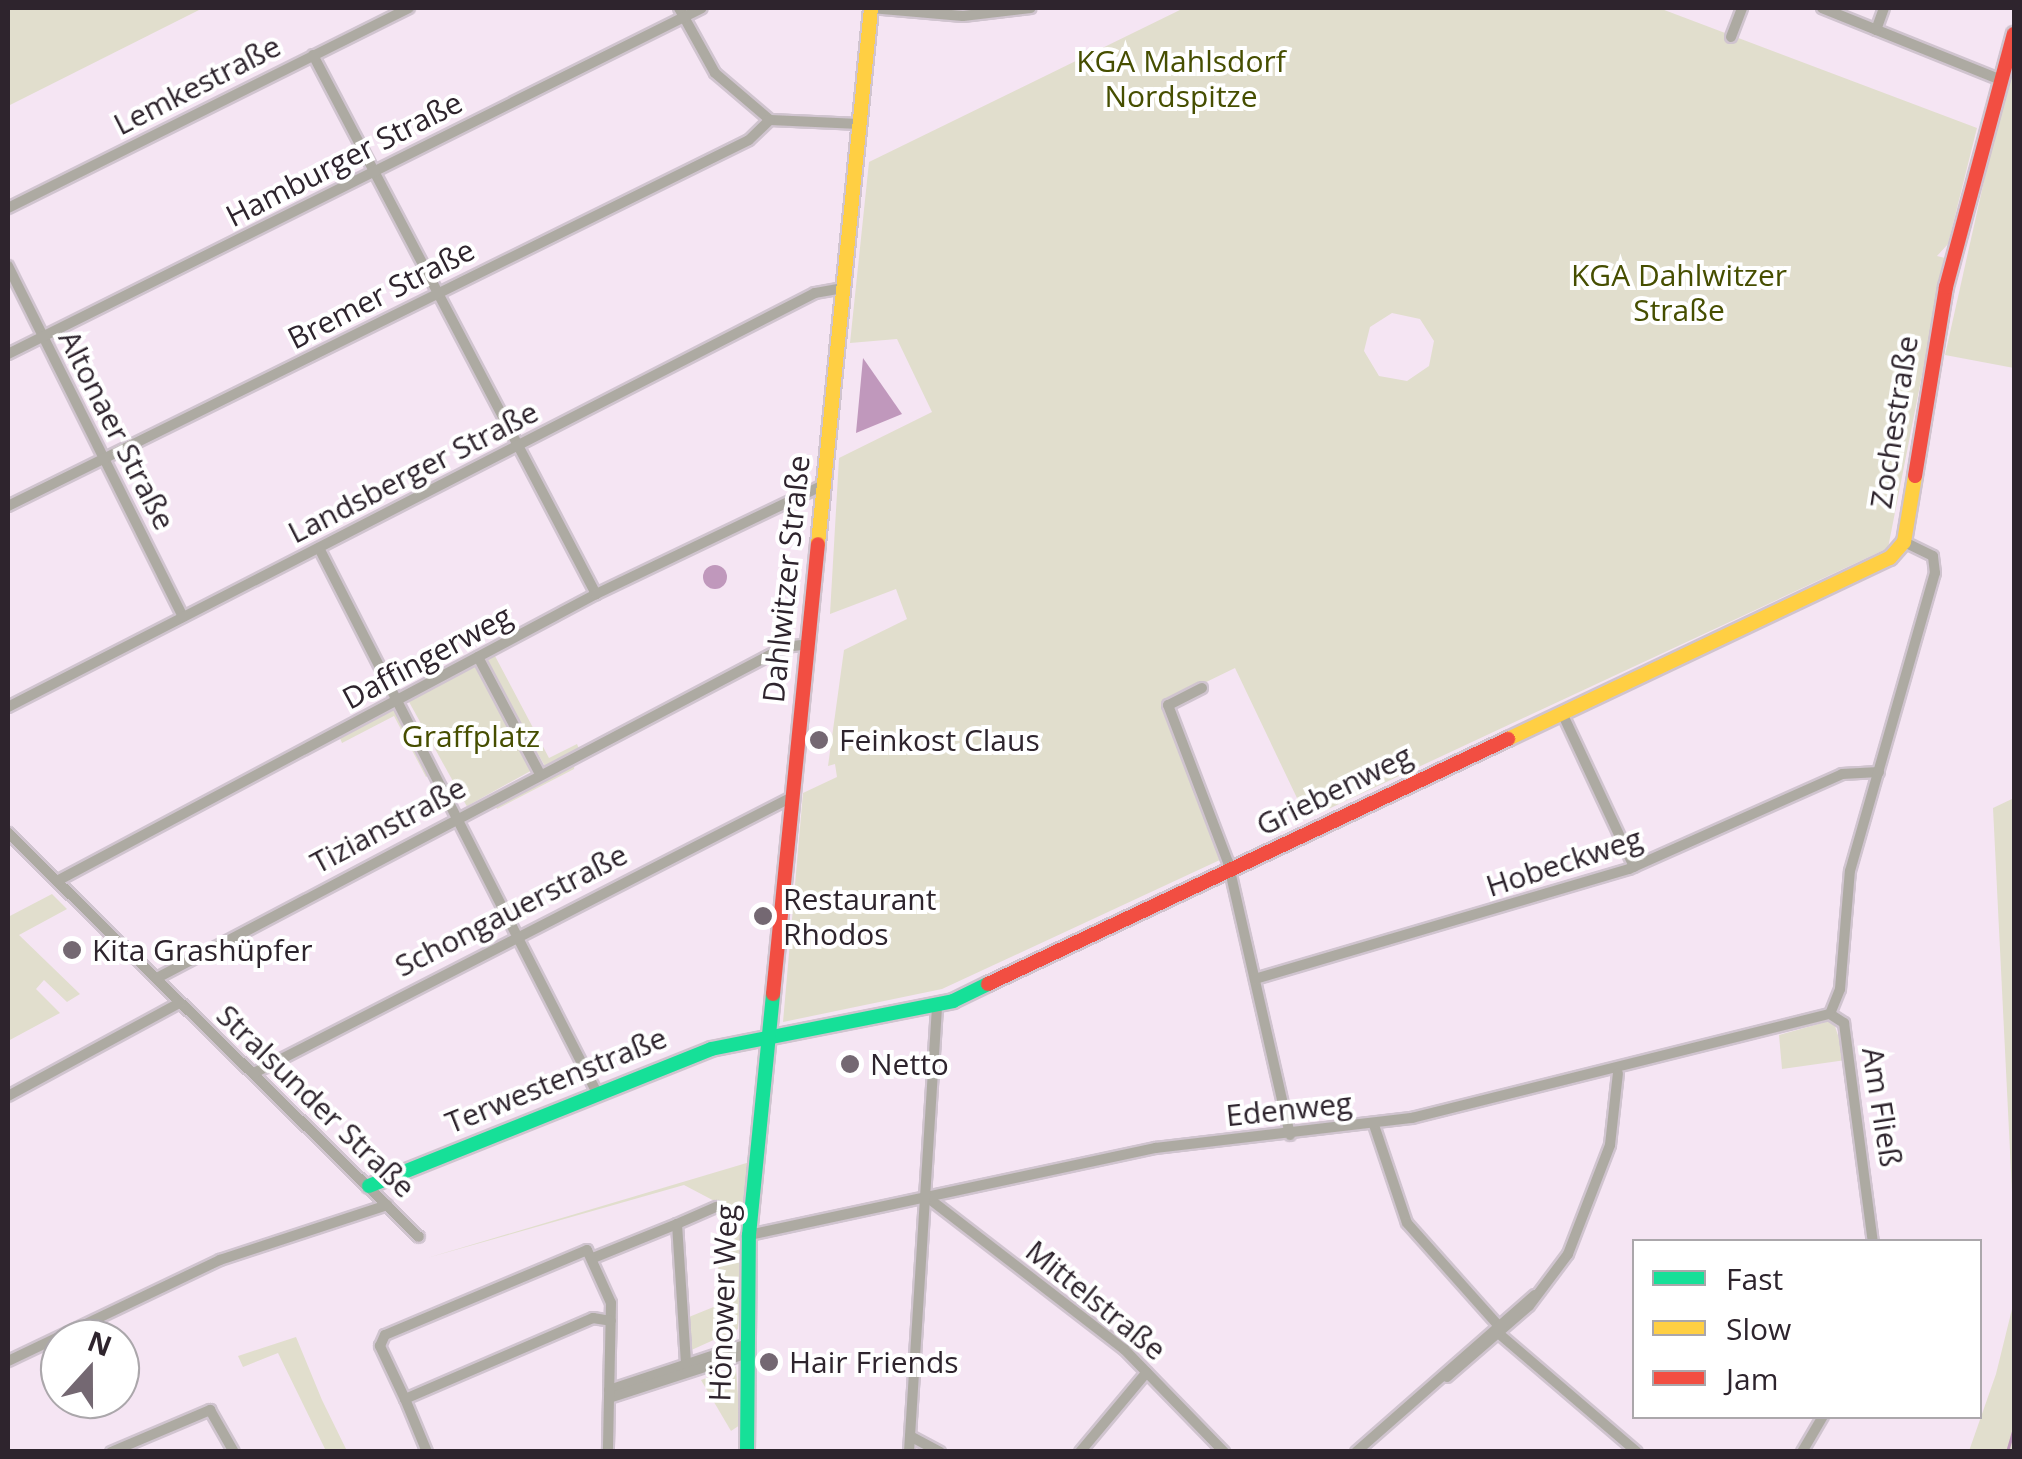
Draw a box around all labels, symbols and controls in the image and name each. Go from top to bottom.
street label: Lemkestraße [108,28,286,142]
park label: KGA Mahlsdorf Nordspitze [1076,43,1286,114]
street label: Hamburger Straße [220,84,468,234]
street label: Bremer Straße [282,231,480,357]
park label: KGA Dahlwitzer Straße [1571,257,1787,328]
street label: Altonaer Straße [51,324,183,536]
street label: Zochestraße [1863,333,1925,511]
street label: Landsberger Straße [282,393,544,551]
street label: Dahlwitzer Straße [755,454,817,704]
street label: Daffingerweg [336,597,518,717]
park label: Graffplatz [402,718,540,754]
place label: Feinkost Claus [839,722,1040,758]
marker: Feinkost Claus [808,729,830,751]
street label: Griebenweg [1250,737,1418,843]
street label: Tizianstraße [304,769,472,881]
street label: Hobeckweg [1481,820,1647,904]
street label: Schongauerstraße [389,836,633,984]
place label: Restaurant Rhodos [783,881,936,952]
marker: Restaurant Rhodos [752,905,774,927]
place label: Kita Grashüpfer [92,932,312,968]
marker: Kita Grashüpfer [61,939,83,961]
street label: Stralsunder Straße [209,997,423,1205]
street label: Terwestenstraße [440,1019,672,1141]
street label: Am Fließ [1855,1045,1909,1169]
place label: Netto [870,1046,949,1082]
marker: Netto [839,1053,861,1075]
street label: Edenweg [1224,1084,1354,1134]
street label: Hönower Weg [702,1204,744,1402]
street label: Mittelstraße [1019,1233,1173,1367]
legend [1632,1239,1982,1419]
text: Fast [1726,1258,1783,1299]
text: Slow [1726,1308,1791,1349]
north arrow [40,1319,140,1419]
text: N [83,1321,117,1365]
place label: Hair Friends [789,1344,959,1380]
marker: Hair Friends [758,1351,780,1373]
text: Jam [1726,1358,1779,1399]

